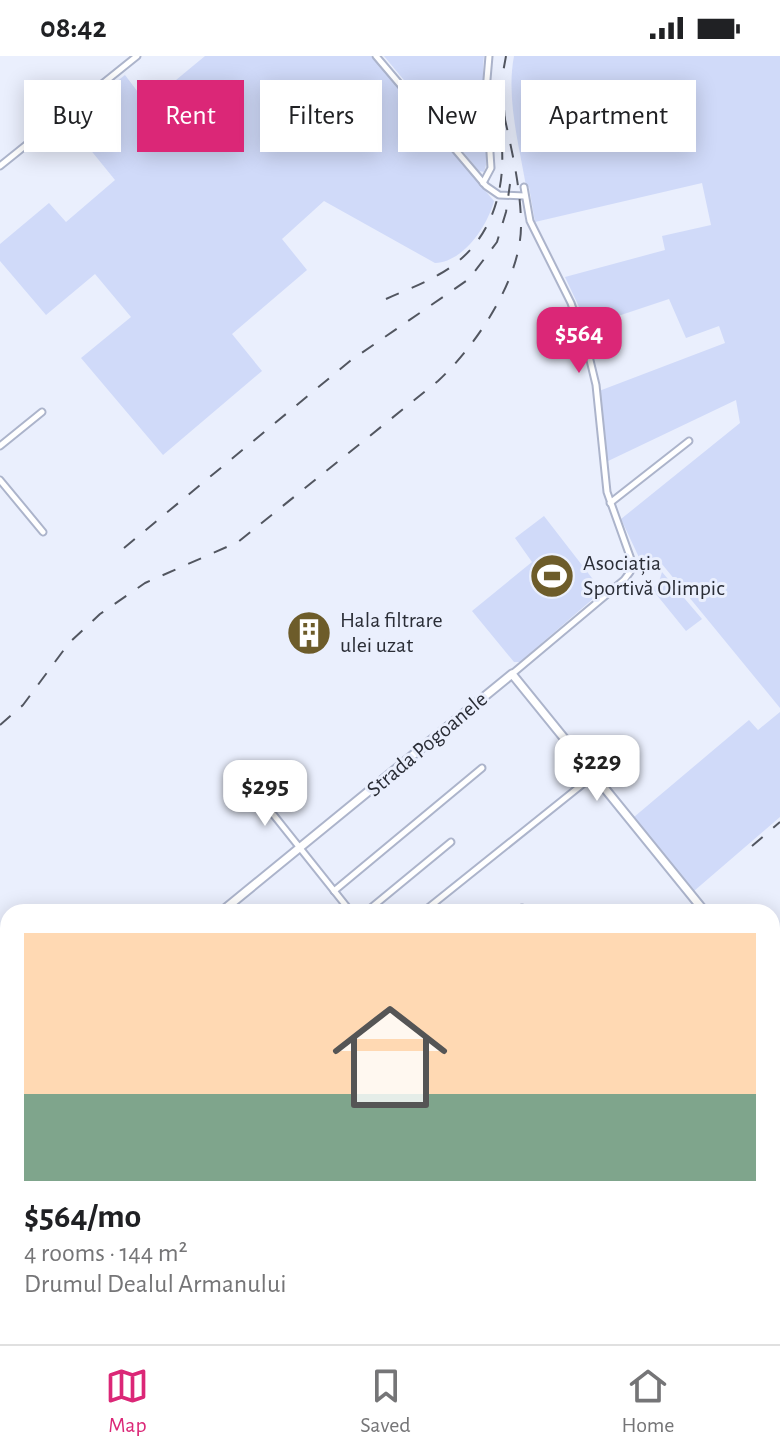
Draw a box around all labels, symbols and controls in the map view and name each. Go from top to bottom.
text: 08:42 [40,13,107,43]
chip: Buy [24,80,121,152]
chip: Rent [137,80,244,152]
chip: Filters [260,80,382,152]
chip: New [398,80,505,152]
chip: Apartment [521,80,696,152]
pin: $564 [532,307,626,375]
text: $564 [555,320,603,346]
sports icon: Asociația Sportivă Olimpic [528,552,576,600]
place label: Asociația Sportivă Olimpic [583,552,725,599]
building icon: Hala filtrare ulei uzat [285,609,333,657]
place label: Hala filtrare ulei uzat [340,609,443,656]
street label: Strada Pogoanele [363,688,491,800]
pin: $229 [550,735,644,803]
text: $229 [573,748,621,774]
pin: $295 [218,760,312,828]
text: $295 [241,773,289,799]
icon: home [318,985,462,1129]
text: $564/mo [24,1200,141,1234]
text: 4 rooms · 144 m² [24,1240,188,1266]
text: Drumul Dealul Armanului [24,1271,287,1297]
tab: Map [105,1364,149,1438]
tab: Saved [360,1364,411,1438]
tab: Home [622,1364,675,1438]

